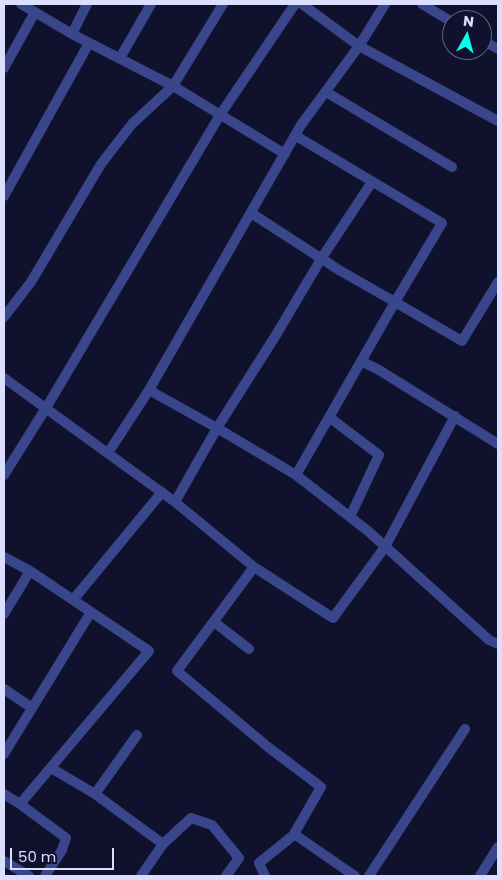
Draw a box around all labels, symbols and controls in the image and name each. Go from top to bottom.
north arrow [442,10,492,60]
text: N [462,11,475,32]
scale bar [12,838,116,870]
text: 50 m [18,846,56,867]

